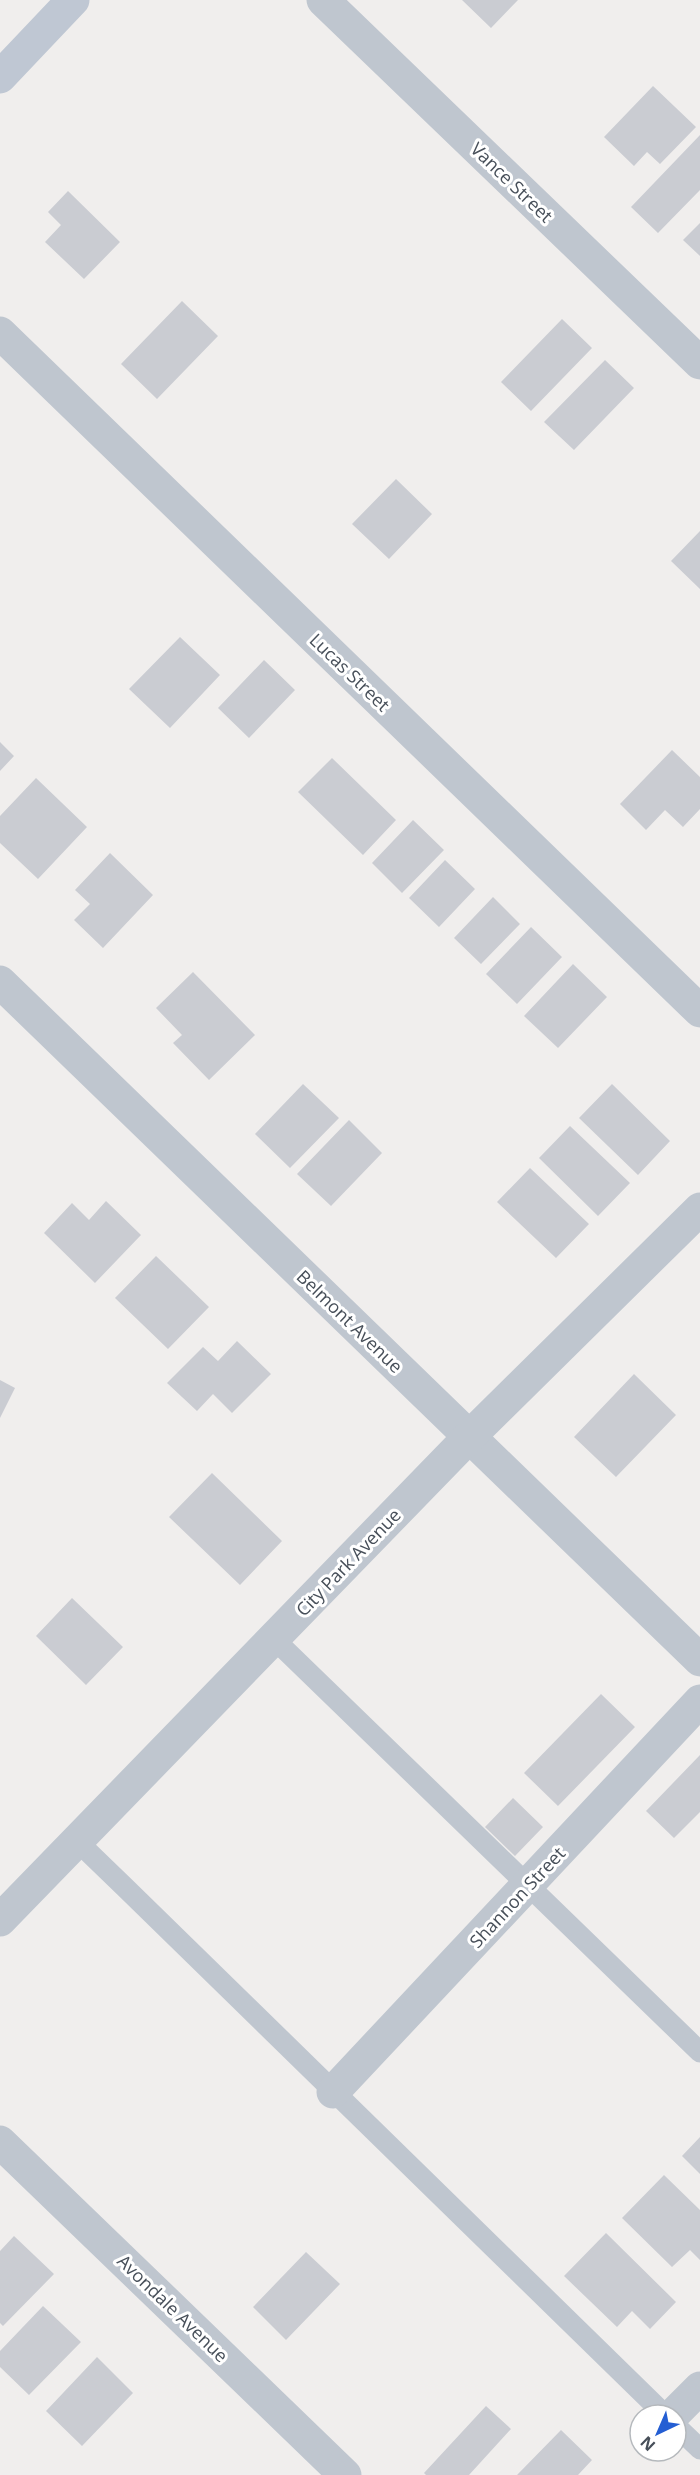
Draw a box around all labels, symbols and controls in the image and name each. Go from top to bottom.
street label: Vance Street [466,137,558,227]
street label: Lucas Street [305,628,395,716]
street label: Belmont Avenue [292,1264,408,1378]
street label: City Park Avenue [290,1503,406,1621]
street label: Shannon Street [464,1841,570,1953]
street label: Avondale Avenue [112,2249,234,2367]
north arrow [628,2403,688,2463]
text: N [635,2431,660,2456]

